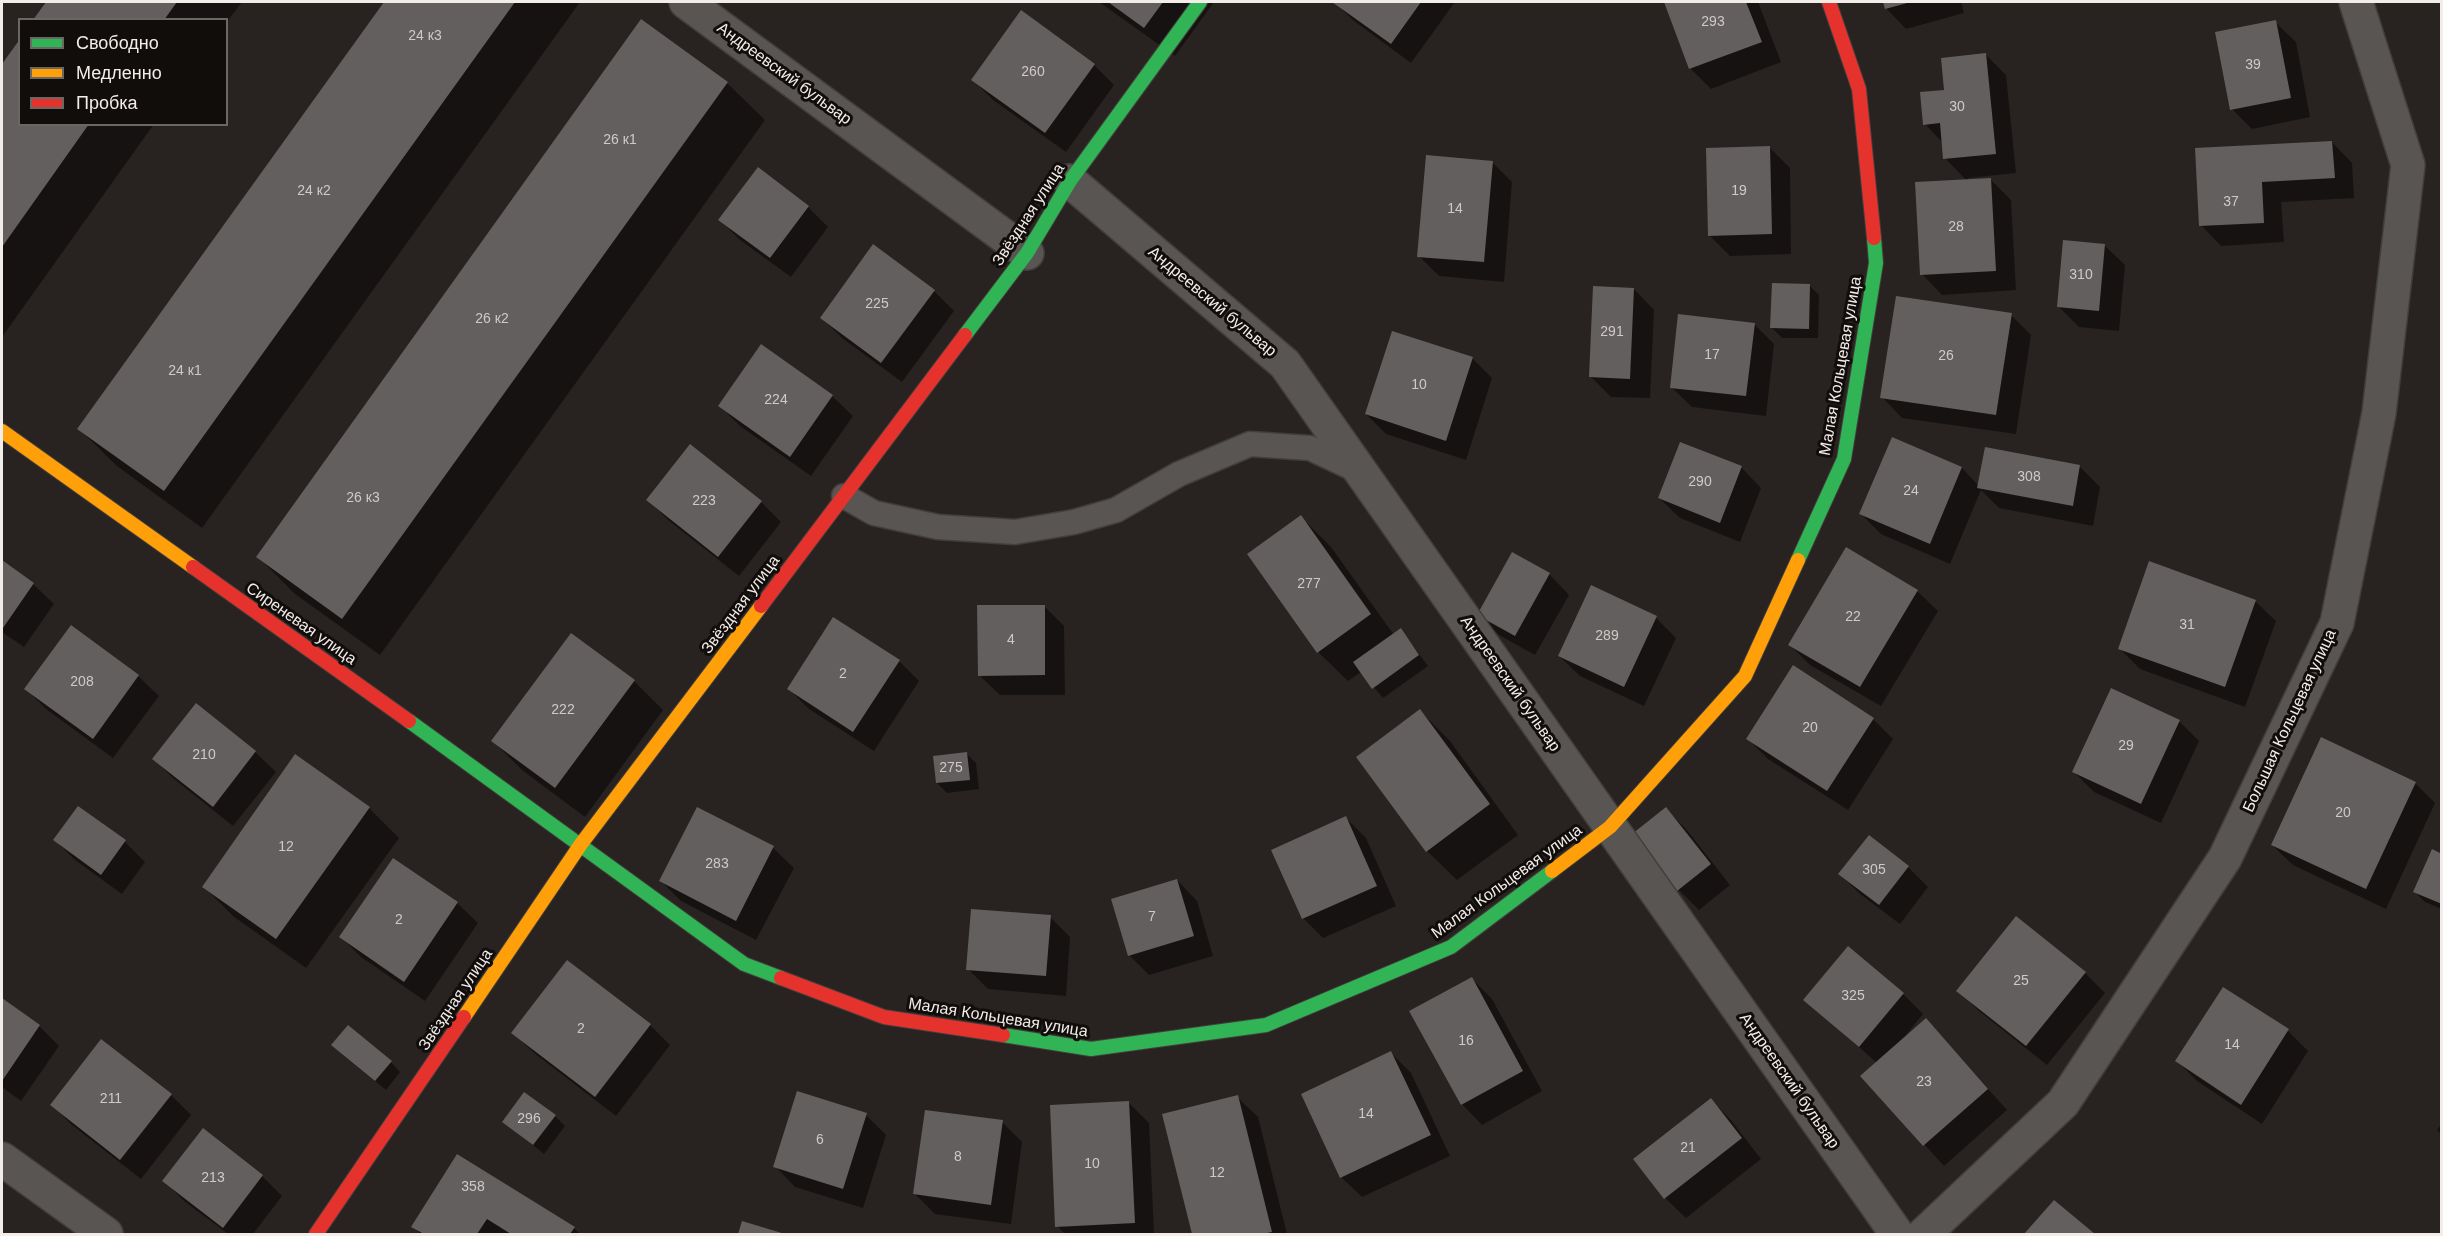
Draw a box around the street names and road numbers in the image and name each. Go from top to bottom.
street label: Андреевский бульвар [713,19,855,129]
street label: Звёздная улица [989,160,1069,270]
street label: Андреевский бульвар [1144,243,1280,361]
street label: Малая Кольцевая улица [1816,275,1866,457]
street label: Звёздная улица [698,552,784,658]
street label: Сиреневая улица [242,579,360,669]
street label: Андреевский бульвар [1456,612,1564,756]
street label: Большая Кольцевая улица [2239,627,2341,815]
street label: Малая Кольцевая улица [1428,821,1586,943]
street label: Звёздная улица [415,946,497,1054]
street label: Малая Кольцевая улица [907,994,1089,1042]
street label: Андреевский бульвар [1735,1009,1843,1153]

